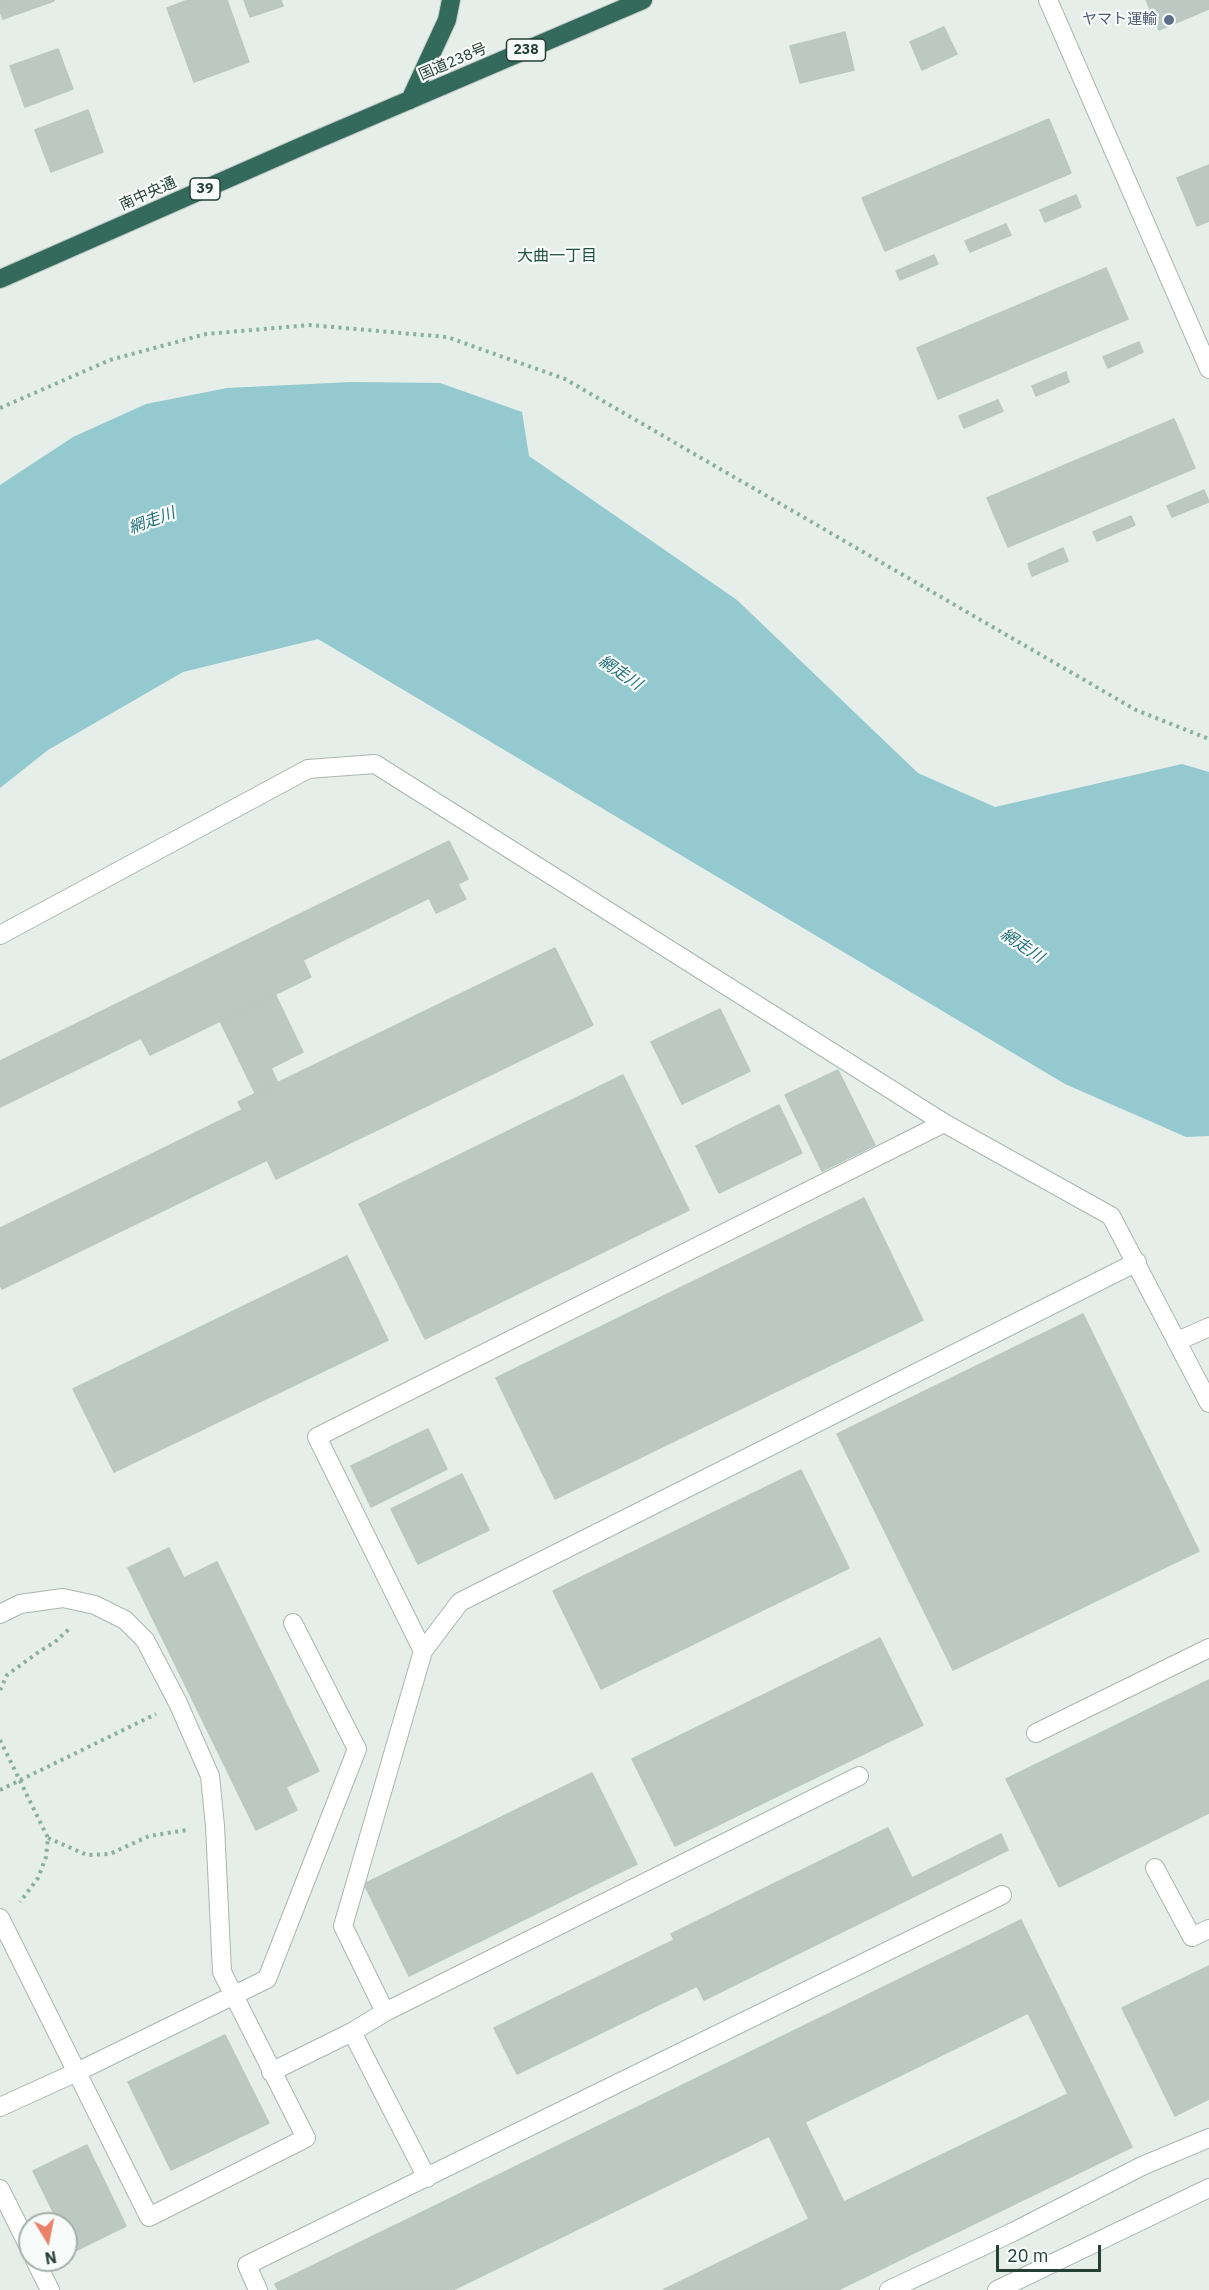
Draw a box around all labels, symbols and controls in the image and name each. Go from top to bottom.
place label: ヤマト運輸 [1082,11,1157,29]
marker: ヤマト運輸 [1162,13,1176,27]
road number: 238 [506,39,546,61]
street label: 国道238号 [416,40,490,84]
street label: 南中央通 [117,174,179,214]
road number: 39 [190,178,220,200]
district label: 大曲一丁目 [517,246,597,266]
water label: 網走川 [126,504,178,538]
water label: 網走川 [595,652,645,694]
water label: 網走川 [997,925,1047,967]
north arrow [18,2212,78,2272]
scale bar [999,2233,1104,2271]
text: 20 m [1007,2244,1049,2267]
text: N [43,2247,58,2269]

